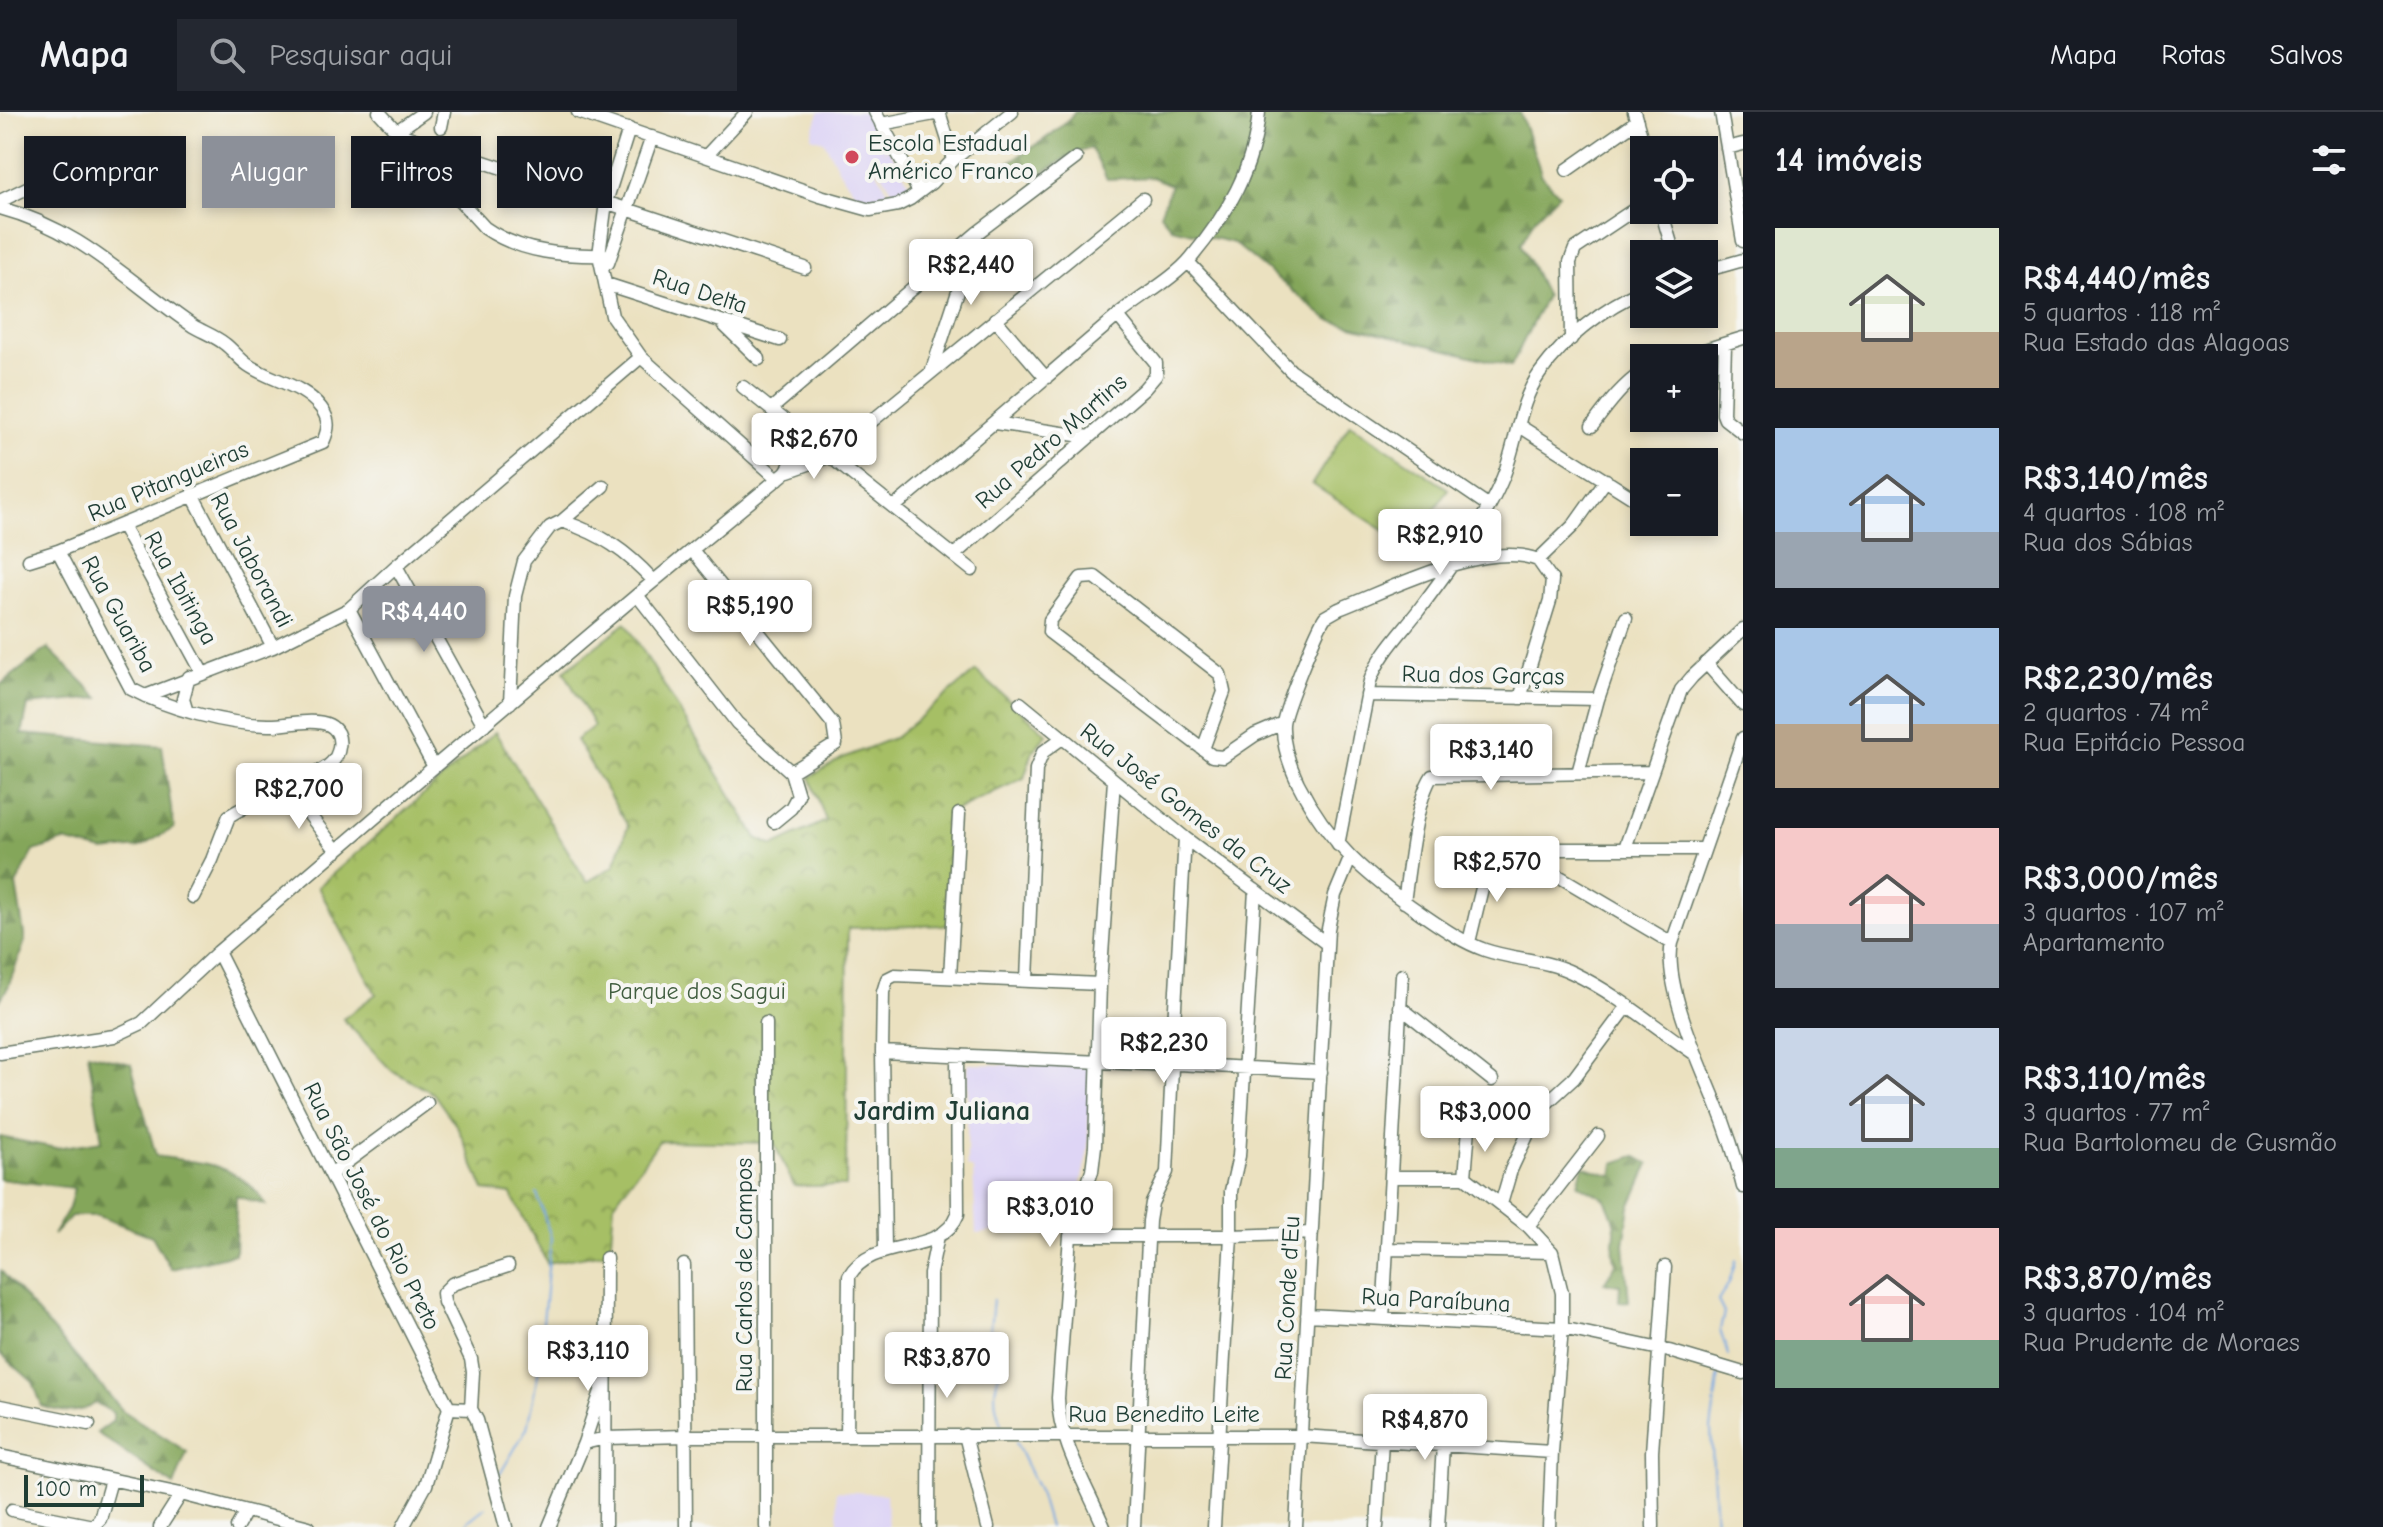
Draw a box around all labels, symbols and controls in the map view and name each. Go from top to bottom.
search box [177,19,737,91]
text: Mapa [40,33,129,77]
icon: search [205,33,249,77]
text: Pesquisar aqui [269,38,453,73]
text: Mapa [2050,39,2117,71]
text: Rotas [2161,39,2226,71]
text: Salvos [2270,39,2343,71]
place label: Escola Estadual Américo Franco [868,129,1034,185]
chip: Comprar [24,136,186,208]
chip: Alugar [202,136,335,208]
chip: Filtros [351,136,481,208]
chip: Novo [497,136,612,208]
map controls [1630,136,1718,536]
button: locate [1630,136,1718,224]
icon: filters [2307,138,2351,182]
text: 14 imóveis [1775,140,1922,180]
marker: Escola Estadual Américo Franco [843,148,861,166]
pin: R$2,440 [897,239,1045,307]
button: layers [1630,240,1718,328]
text: R$2,440 [927,250,1015,280]
text: R$4,440/mês [2023,258,2210,298]
icon: home [1839,260,1935,356]
street label: Rua Delta [649,263,751,319]
text: 5 quartos · 118 m² [2023,298,2220,328]
text: Rua Estado das Alagoas [2023,328,2289,358]
button: + [1630,344,1718,432]
street label: Rua Pedro Martins [970,368,1132,514]
pin: R$2,670 [740,413,888,481]
text: R$2,670 [770,424,858,454]
street label: Rua Pitangueiras [84,435,252,527]
button: − [1630,448,1718,536]
text: R$3,140/mês [2023,458,2208,498]
icon: home [1839,460,1935,556]
street label: Rua Jaborandi [205,488,299,632]
text: 4 quartos · 108 m² [2023,498,2224,528]
pin: R$2,910 [1366,509,1514,577]
text: R$2,910 [1396,520,1484,550]
street label: Rua Ibitinga [138,526,224,650]
text: Rua dos Sábias [2023,528,2193,558]
street label: Rua Guariba [75,551,163,677]
pin: R$5,190 [676,580,824,648]
pin: R$4,440 [350,586,498,654]
text: R$5,190 [706,591,794,621]
text: R$4,440 [380,597,468,627]
text: R$2,230/mês [2023,658,2213,698]
street label: Rua dos Garças [1402,660,1565,690]
icon: home [1839,660,1935,756]
text: 2 quartos · 74 m² [2023,698,2208,728]
street label: Rua José Gomes da Cruz [1075,717,1298,899]
pin: R$3,140 [1417,724,1565,792]
text: Rua Epitácio Pessoa [2023,728,2245,758]
text: R$3,140 [1448,735,1534,765]
pin: R$2,700 [225,763,373,831]
text: R$2,700 [254,774,344,804]
pin: R$2,570 [1423,836,1571,904]
text: R$2,570 [1452,847,1542,877]
text: R$3,000/mês [2023,858,2218,898]
icon: home [1839,860,1935,956]
text: 3 quartos · 107 m² [2023,898,2223,928]
text: Apartamento [2023,928,2165,958]
park label: Parque dos Sagui [608,977,786,1005]
pin: R$2,230 [1090,1017,1238,1085]
text: R$2,230 [1119,1028,1209,1058]
text: R$3,110/mês [2023,1058,2206,1098]
icon: home [1839,1060,1935,1156]
street label: Rua São José do Rio Preto [297,1078,447,1334]
pin: R$3,000 [1411,1086,1559,1154]
district label: Jardim Juliana [854,1095,1030,1127]
text: R$3,000 [1438,1097,1532,1127]
text: 3 quartos · 77 m² [2023,1098,2210,1128]
text: Rua Bartolomeu de Gusmão [2023,1128,2337,1158]
street label: Rua Carlos de Campos [730,1158,758,1392]
pin: R$3,010 [976,1181,1124,1249]
text: R$3,010 [1006,1192,1094,1222]
street label: Rua Conde d'Eu [1269,1215,1305,1381]
text: R$3,870/mês [2023,1258,2212,1298]
icon: home [1839,1260,1935,1356]
street label: Rua Paraíbuna [1361,1282,1511,1318]
text: 3 quartos · 104 m² [2023,1298,2224,1328]
pin: R$3,110 [514,1325,662,1393]
text: Rua Prudente de Moraes [2023,1328,2300,1358]
pin: R$3,870 [873,1332,1021,1400]
text: R$3,110 [546,1336,630,1366]
text: R$3,870 [903,1343,991,1373]
pin: R$4,870 [1351,1394,1499,1462]
street label: Rua Benedito Leite [1068,1400,1260,1428]
text: R$4,870 [1381,1405,1469,1435]
scale bar [24,1471,144,1507]
text: 100 m [36,1476,97,1502]

